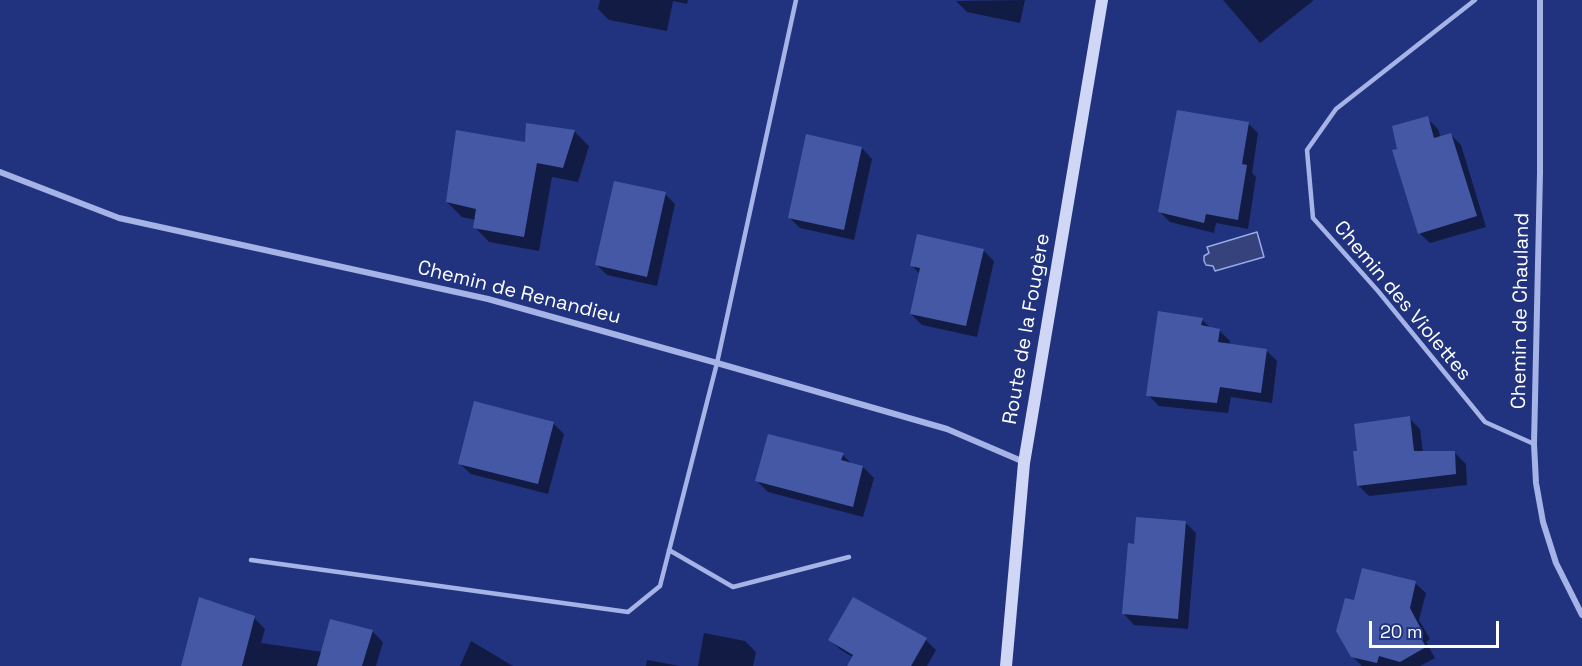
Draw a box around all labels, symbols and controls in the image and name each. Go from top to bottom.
street label: Chemin de Chauland [1507,213,1535,409]
street label: Chemin des Violettes [1328,216,1476,386]
street label: Route de la Fougère [998,232,1056,426]
street label: Chemin de Renandieu [415,256,623,330]
scale bar [1372,609,1502,647]
text: 20 m [1380,620,1423,643]

